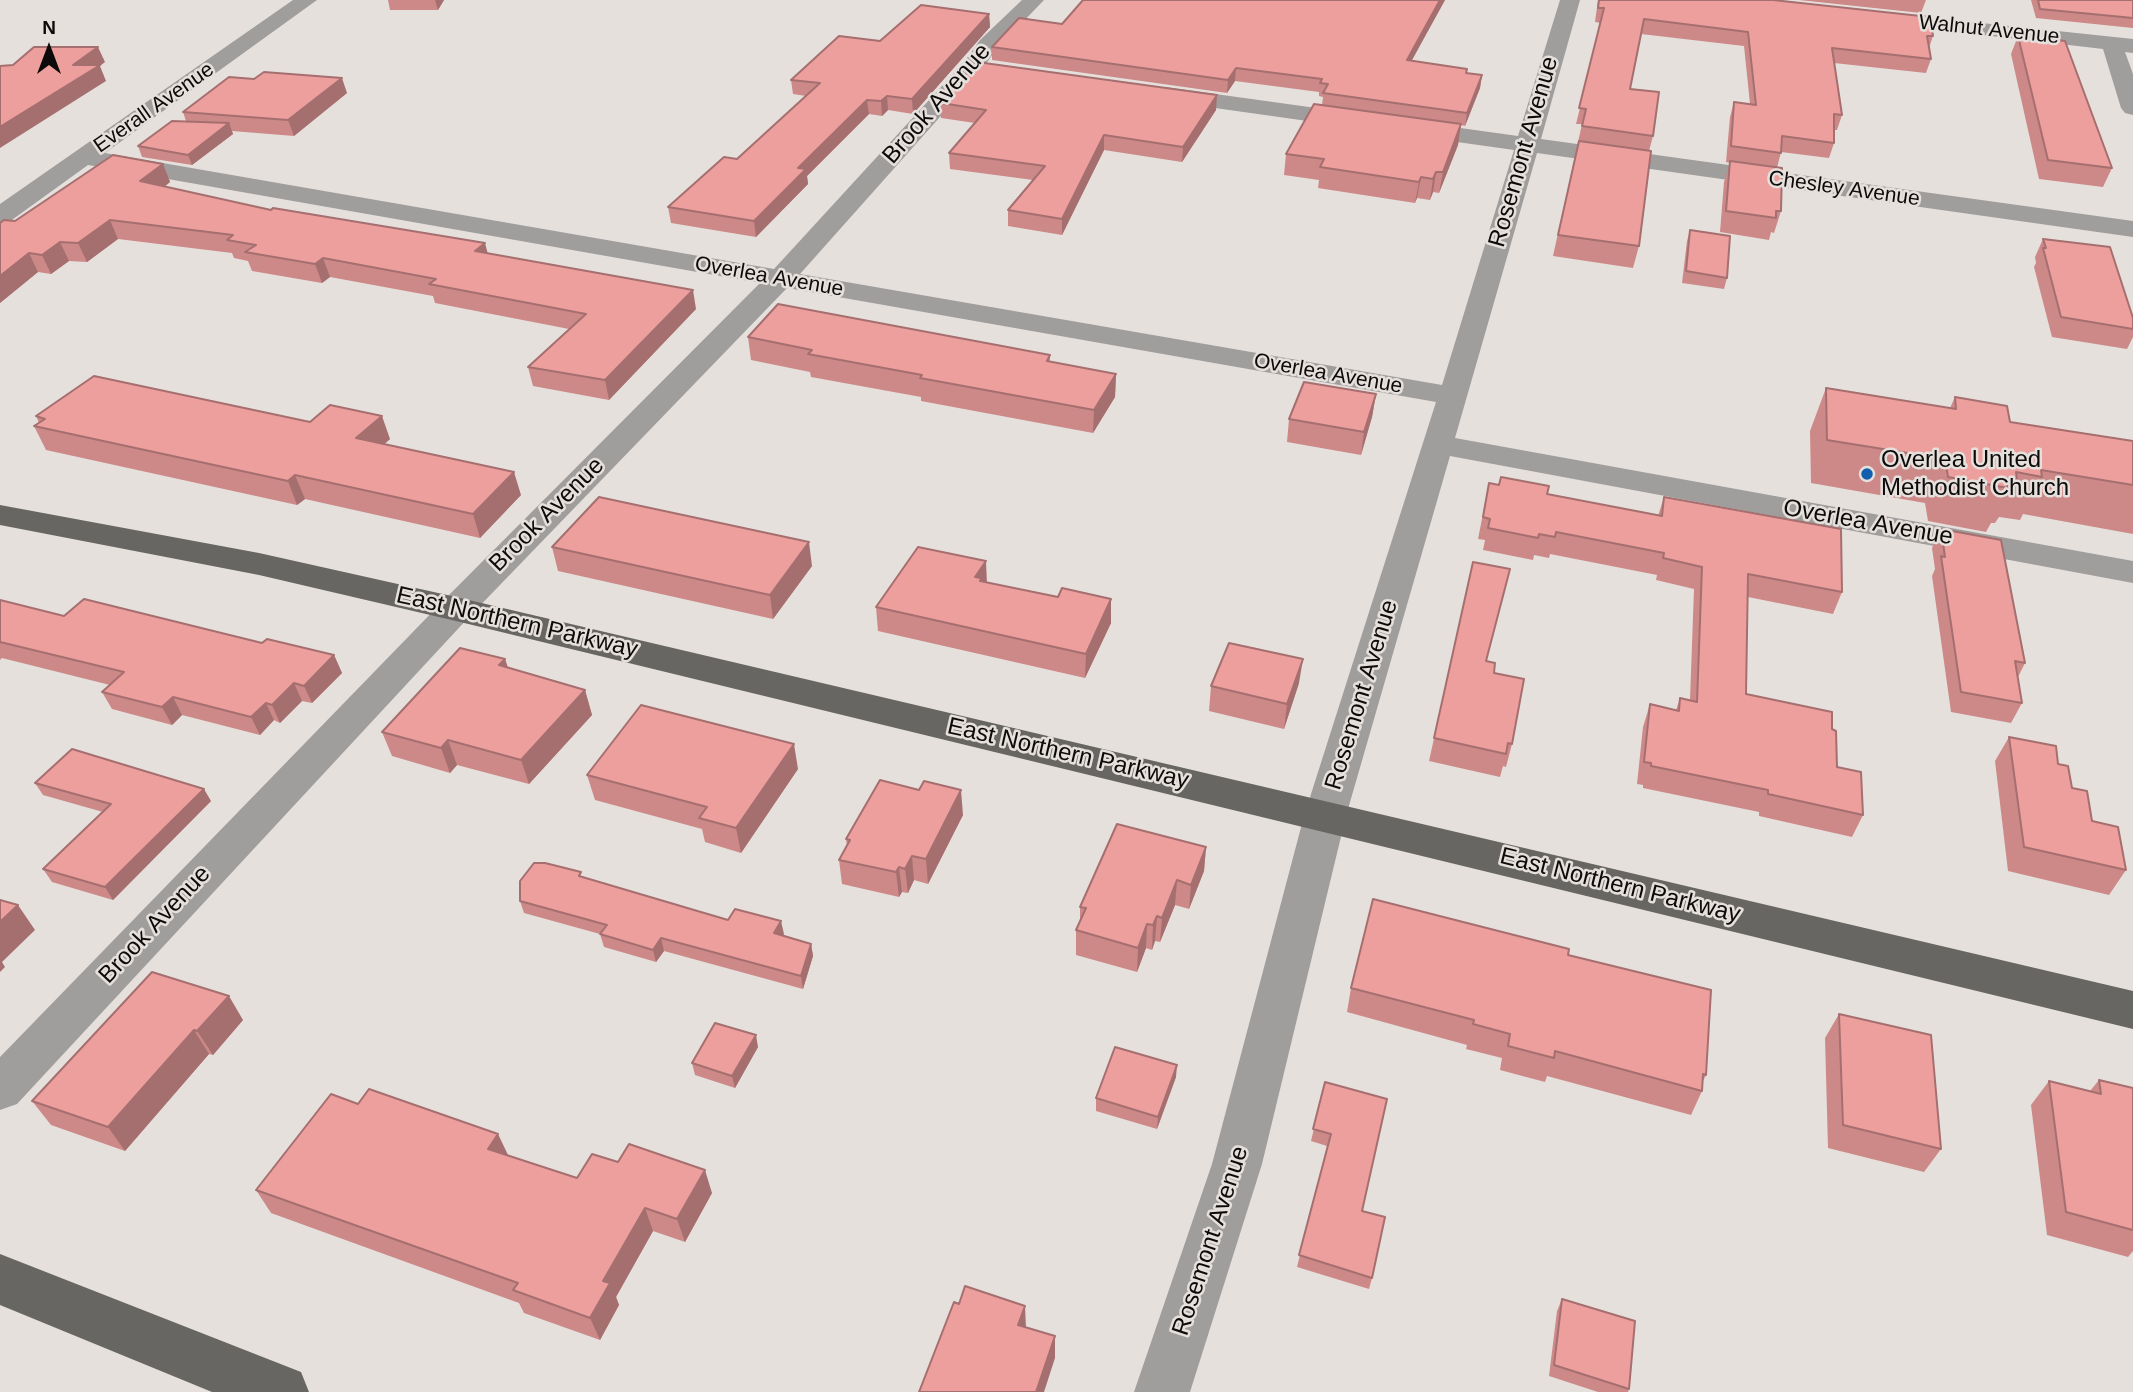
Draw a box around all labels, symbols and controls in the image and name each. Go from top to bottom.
street label: Walnut Avenue [1917,10,2061,50]
north arrow [14,14,84,84]
text: N [42,17,56,38]
street label: Brook Avenue [877,38,997,170]
street label: Rosemont Avenue [1483,53,1565,251]
street label: Everall Avenue [89,57,219,159]
street label: Chesley Avenue [1767,166,1921,212]
street label: Overlea Avenue [693,252,845,302]
street label: Overlea Avenue [1252,349,1404,399]
place label: Overlea United Methodist Church [1881,446,2069,502]
street label: Brook Avenue [484,452,610,578]
marker: Overlea United Methodist Church [1859,466,1875,482]
street label: Overlea Avenue [1781,494,1955,552]
street label: East Northern Parkway [394,581,640,665]
street label: Rosemont Avenue [1319,597,1405,793]
street label: East Northern Parkway [945,712,1191,796]
street label: East Northern Parkway [1497,842,1743,930]
street label: Brook Avenue [93,860,217,990]
street label: Rosemont Avenue [1167,1143,1255,1339]

